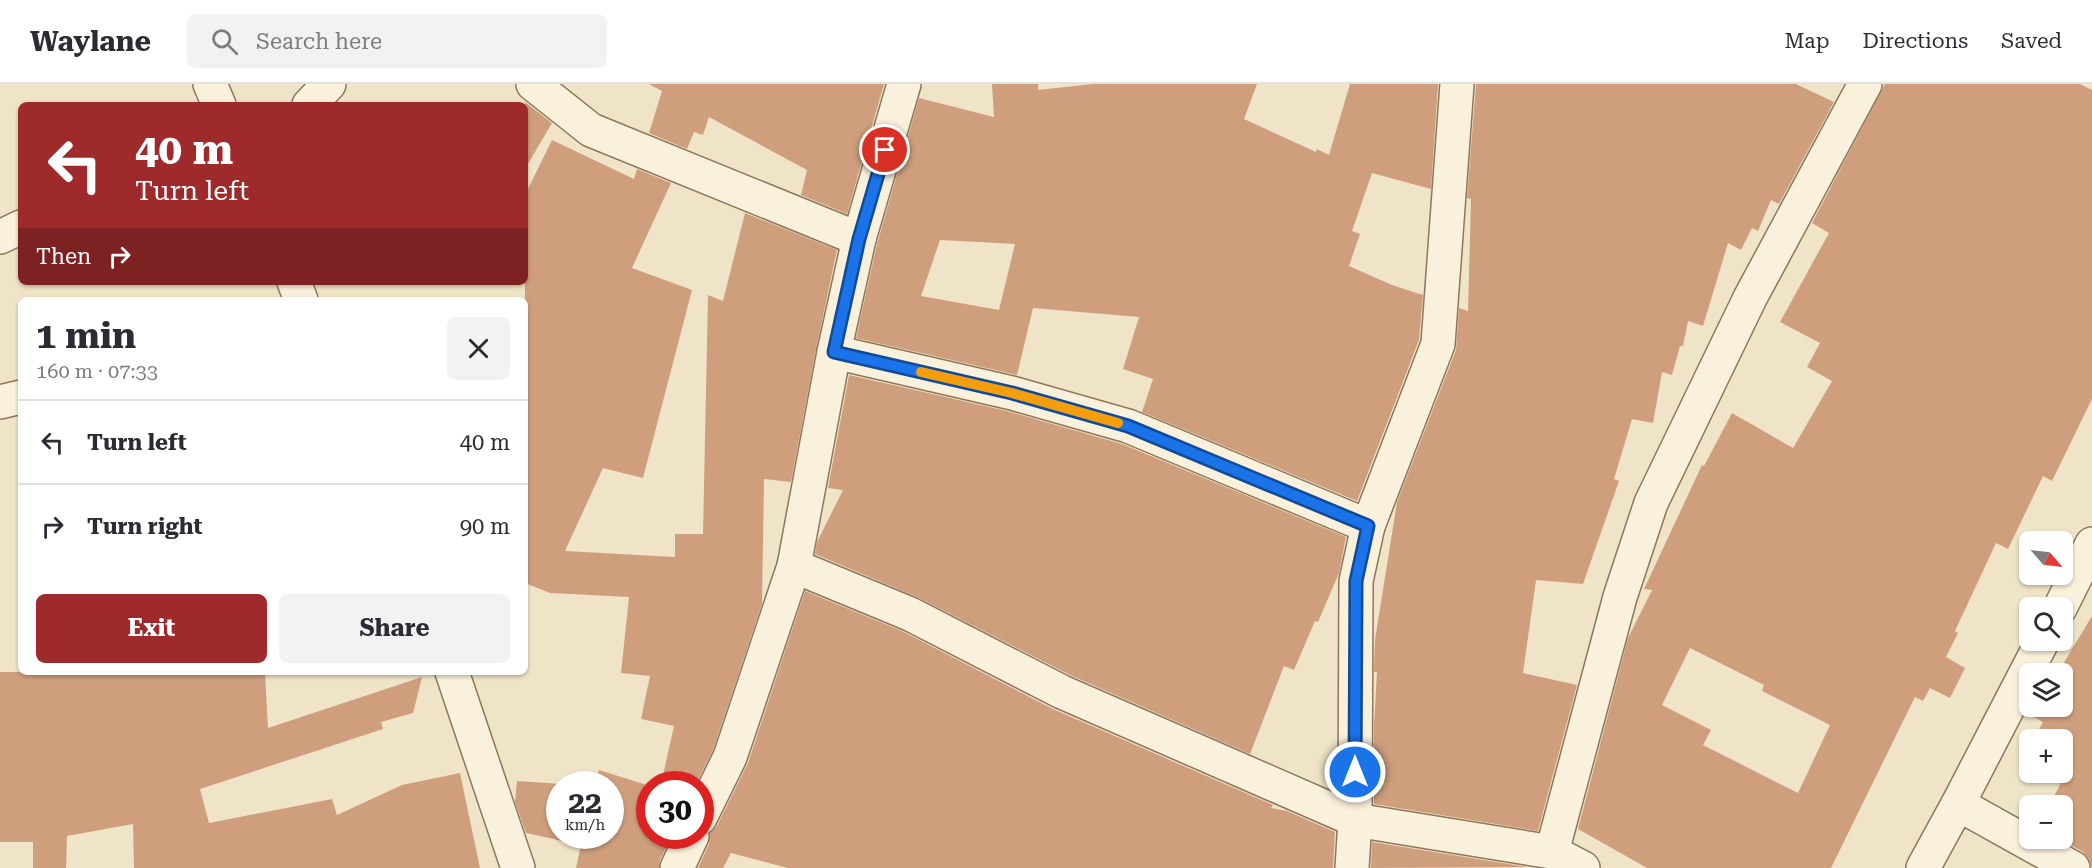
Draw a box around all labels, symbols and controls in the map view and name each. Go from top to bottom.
search box [187,14,607,68]
text: Waylane [30,25,151,58]
icon: search [208,25,241,58]
text: Search here [256,29,382,54]
text: Map [1785,29,1829,53]
text: Directions [1862,29,1968,53]
text: Saved [2001,29,2062,53]
pin [859,124,910,175]
text: 40 m [135,125,233,174]
icon: left [36,126,114,204]
icon: arrive [868,133,901,166]
text: Turn left [135,175,249,207]
icon: right [103,240,136,273]
text: Then [36,244,91,269]
text: 1 min [36,315,136,357]
button: close [447,317,510,380]
text: 160 m · 07:33 [36,359,158,383]
icon: left [36,426,69,459]
text: Turn left [87,430,187,455]
text: 40 m [460,430,510,455]
icon: right [36,510,69,543]
text: Turn right [87,514,202,539]
text: 90 m [460,514,510,539]
north arrow [2019,531,2073,585]
map controls [2019,531,2073,849]
button: Exit [36,594,267,663]
button: Share [279,594,510,663]
button: search [2019,597,2073,651]
button: layers [2019,663,2073,717]
button: + [2019,729,2073,783]
position arrow [1323,740,1387,804]
speed limit sign: 30 [636,771,714,849]
text: 22 [568,785,602,820]
button: − [2019,795,2073,849]
text: km/h [565,816,605,834]

